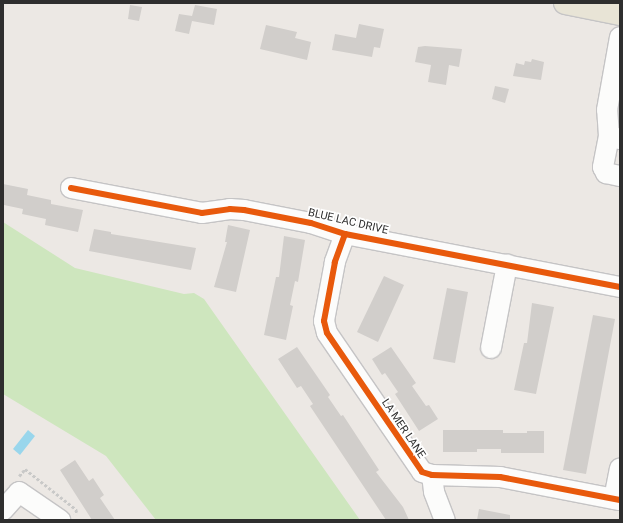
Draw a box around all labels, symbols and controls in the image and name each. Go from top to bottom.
street label: BLUE LAC DRIVE [307,206,389,238]
street label: LA MER LANE [378,397,428,461]

